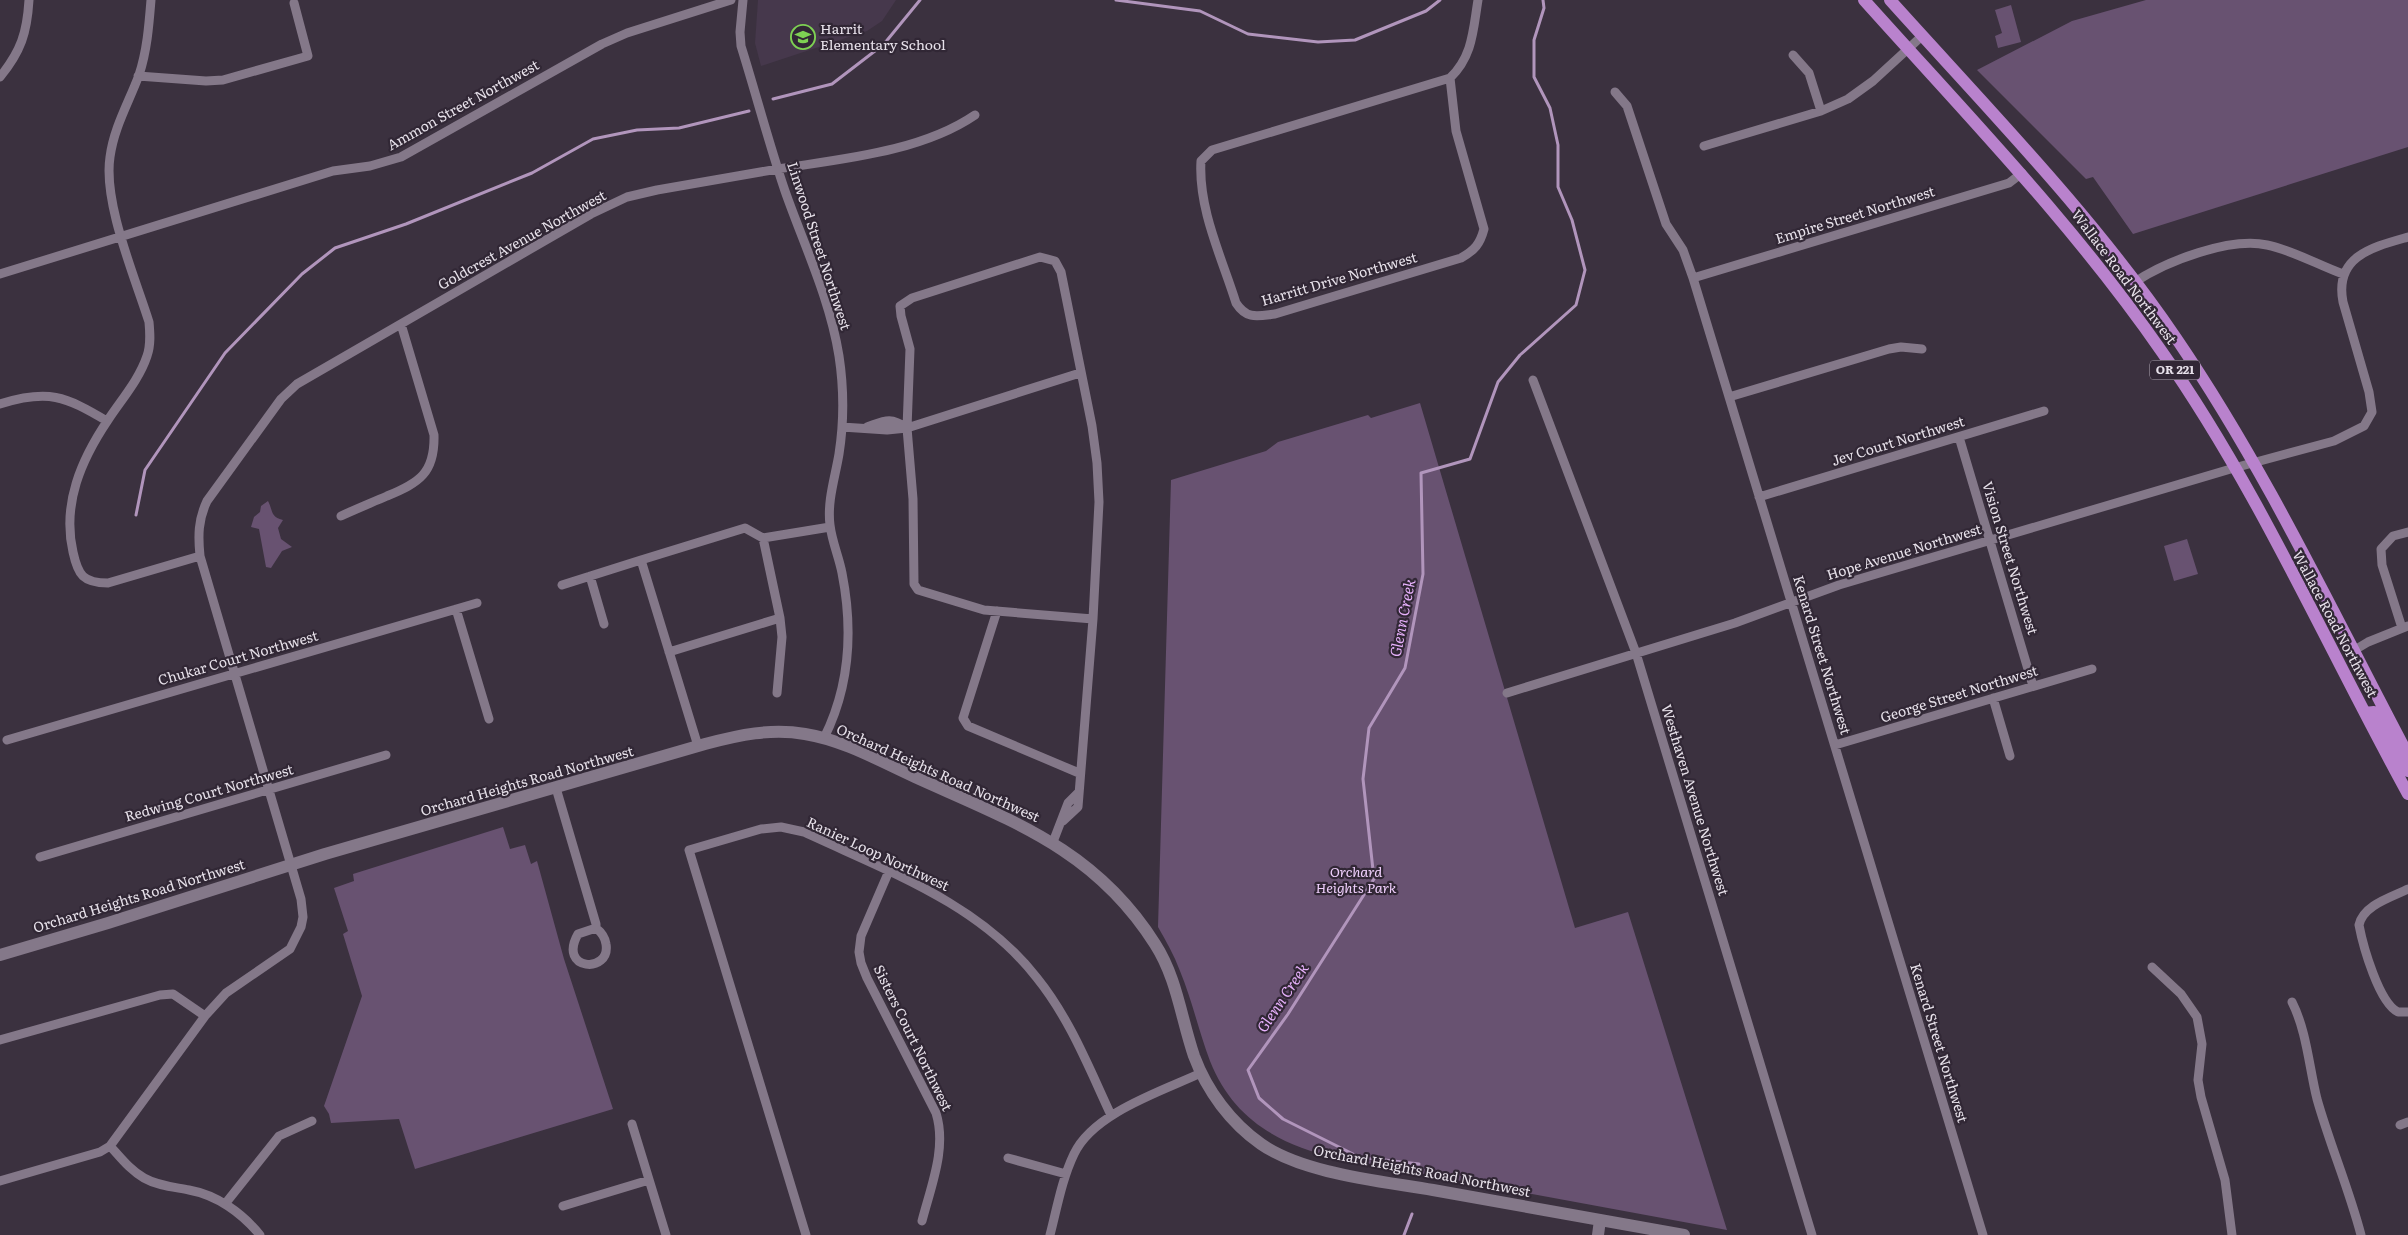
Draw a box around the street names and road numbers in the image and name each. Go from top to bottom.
street label: Ammon Street Northwest [383,54,542,154]
street label: Linwood Street Northwest [783,159,857,333]
street label: Empire Street Northwest [1772,180,1937,248]
street label: Goldcrest Avenue Northwest [434,184,609,294]
street label: Wallace Road Northwest [2067,205,2182,348]
street label: Harritt Drive Northwest [1259,246,1419,310]
road number: OR 221 [2150,360,2200,380]
street label: Jev Court Northwest [1829,410,1967,470]
street label: Vision Street Northwest [1978,478,2044,637]
street label: Hope Avenue Northwest [1824,518,1984,584]
street label: Wallace Road Northwest [2289,546,2383,701]
street label: Kenard Street Northwest [1789,573,1857,737]
street label: Chukar Court Northwest [155,625,320,689]
street label: George Street Northwest [1877,659,2040,727]
street label: Westhaven Avenue Northwest [1657,702,1735,898]
street label: Orchard Heights Road Northwest [834,718,1044,826]
street label: Orchard Heights Road Northwest [418,740,636,820]
street label: Redwing Court Northwest [122,758,296,826]
street label: Ranier Loop Northwest [804,811,953,895]
street label: Orchard Heights Road Northwest [30,853,247,937]
street label: Sisters Court Northwest [870,961,958,1114]
street label: Kenard Street Northwest [1906,961,1974,1125]
street label: Orchard Heights Road Northwest [1312,1139,1533,1201]

